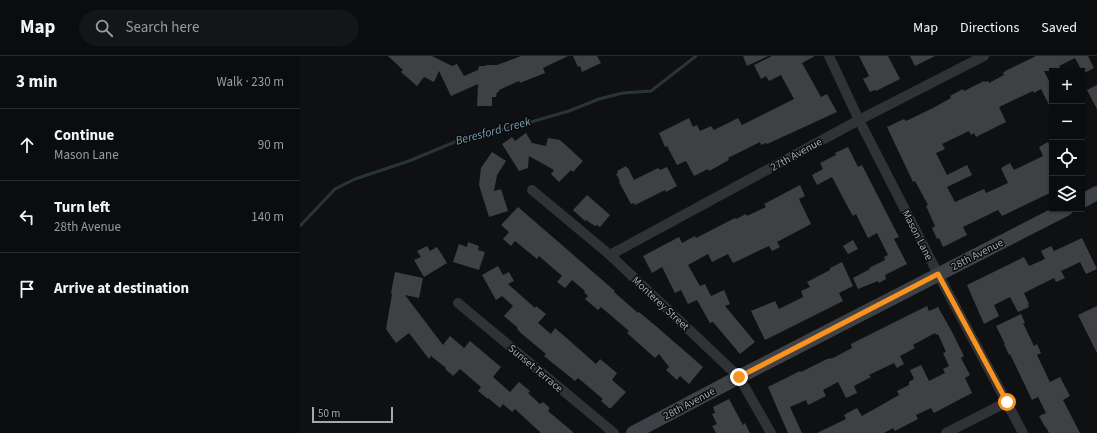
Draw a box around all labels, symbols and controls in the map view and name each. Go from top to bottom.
search box [79,10,359,46]
text: Map [20,14,55,41]
icon: search [93,17,115,39]
text: Search here [125,17,199,38]
text: Map [913,18,938,38]
text: Directions [960,18,1019,38]
text: Saved [1041,18,1077,38]
map controls [1049,68,1085,212]
button: + [1049,68,1085,104]
text: 3 min [16,70,57,94]
text: Walk · 230 m [216,73,284,91]
button: − [1049,104,1085,140]
water label: Beresford Creek [454,113,533,150]
text: Continue [54,125,114,146]
icon: ahead [16,134,38,156]
street label: 27th Avenue [768,134,825,175]
text: 90 m [258,136,284,154]
button: locate [1049,140,1085,176]
text: Mason Lane [54,146,119,164]
button: layers [1049,176,1085,212]
text: Turn left [54,197,110,218]
icon: left [16,206,38,228]
street label: Mason Lane [898,207,937,263]
text: 140 m [251,208,284,226]
text: 28th Avenue [54,218,121,236]
street label: 28th Avenue [949,235,1006,274]
street label: Monterey Street [629,273,693,334]
icon: arrive [16,278,38,300]
text: Arrive at destination [54,278,189,299]
street label: Sunset Terrace [505,341,567,396]
route end [730,368,748,386]
street label: 28th Avenue [661,383,718,423]
route start [998,393,1016,411]
scale bar [312,405,393,424]
text: 50 m [318,406,340,421]

